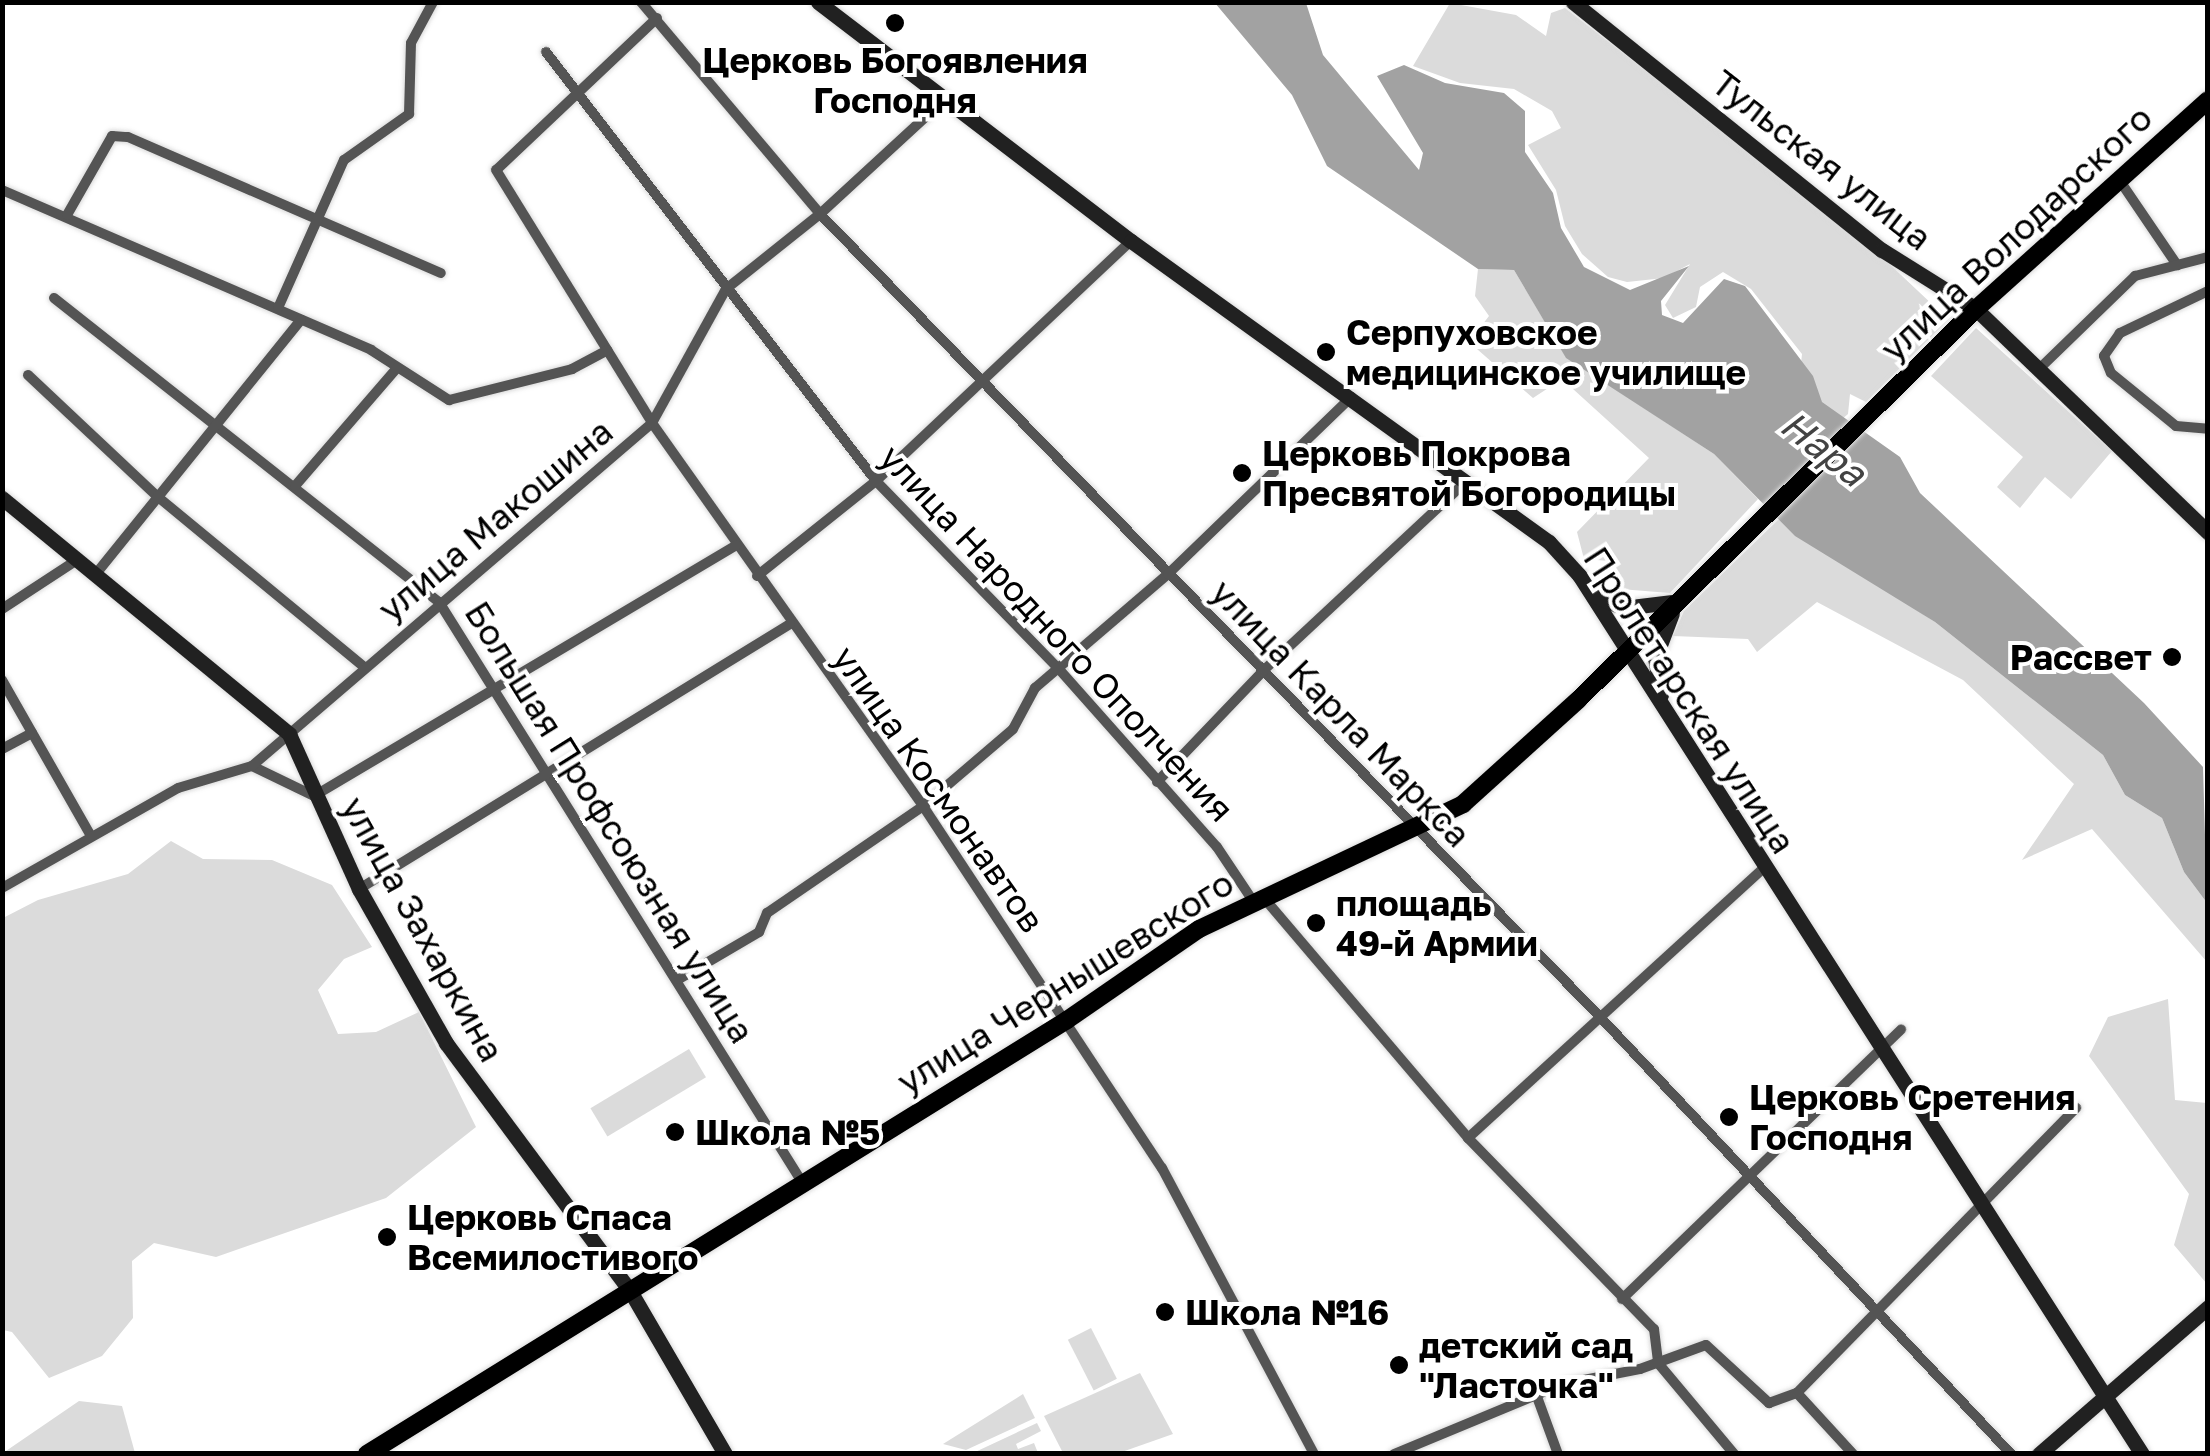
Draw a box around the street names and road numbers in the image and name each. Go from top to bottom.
street label: Тульская улица [1704,61,1940,259]
street label: улица Володарского [1872,96,2160,370]
street label: улица Макошина [369,410,621,630]
street label: улица Народного Ополчения [871,436,1243,830]
street label: Пролетарская улица [1575,539,1805,861]
street label: улица Карла Маркса [1203,571,1479,855]
street label: Большая Профсоюзная улица [456,594,764,1050]
street label: улица Космонавтов [824,638,1054,940]
street label: улица Захаркина [333,789,513,1069]
street label: улица Чернышевского [889,861,1241,1103]

